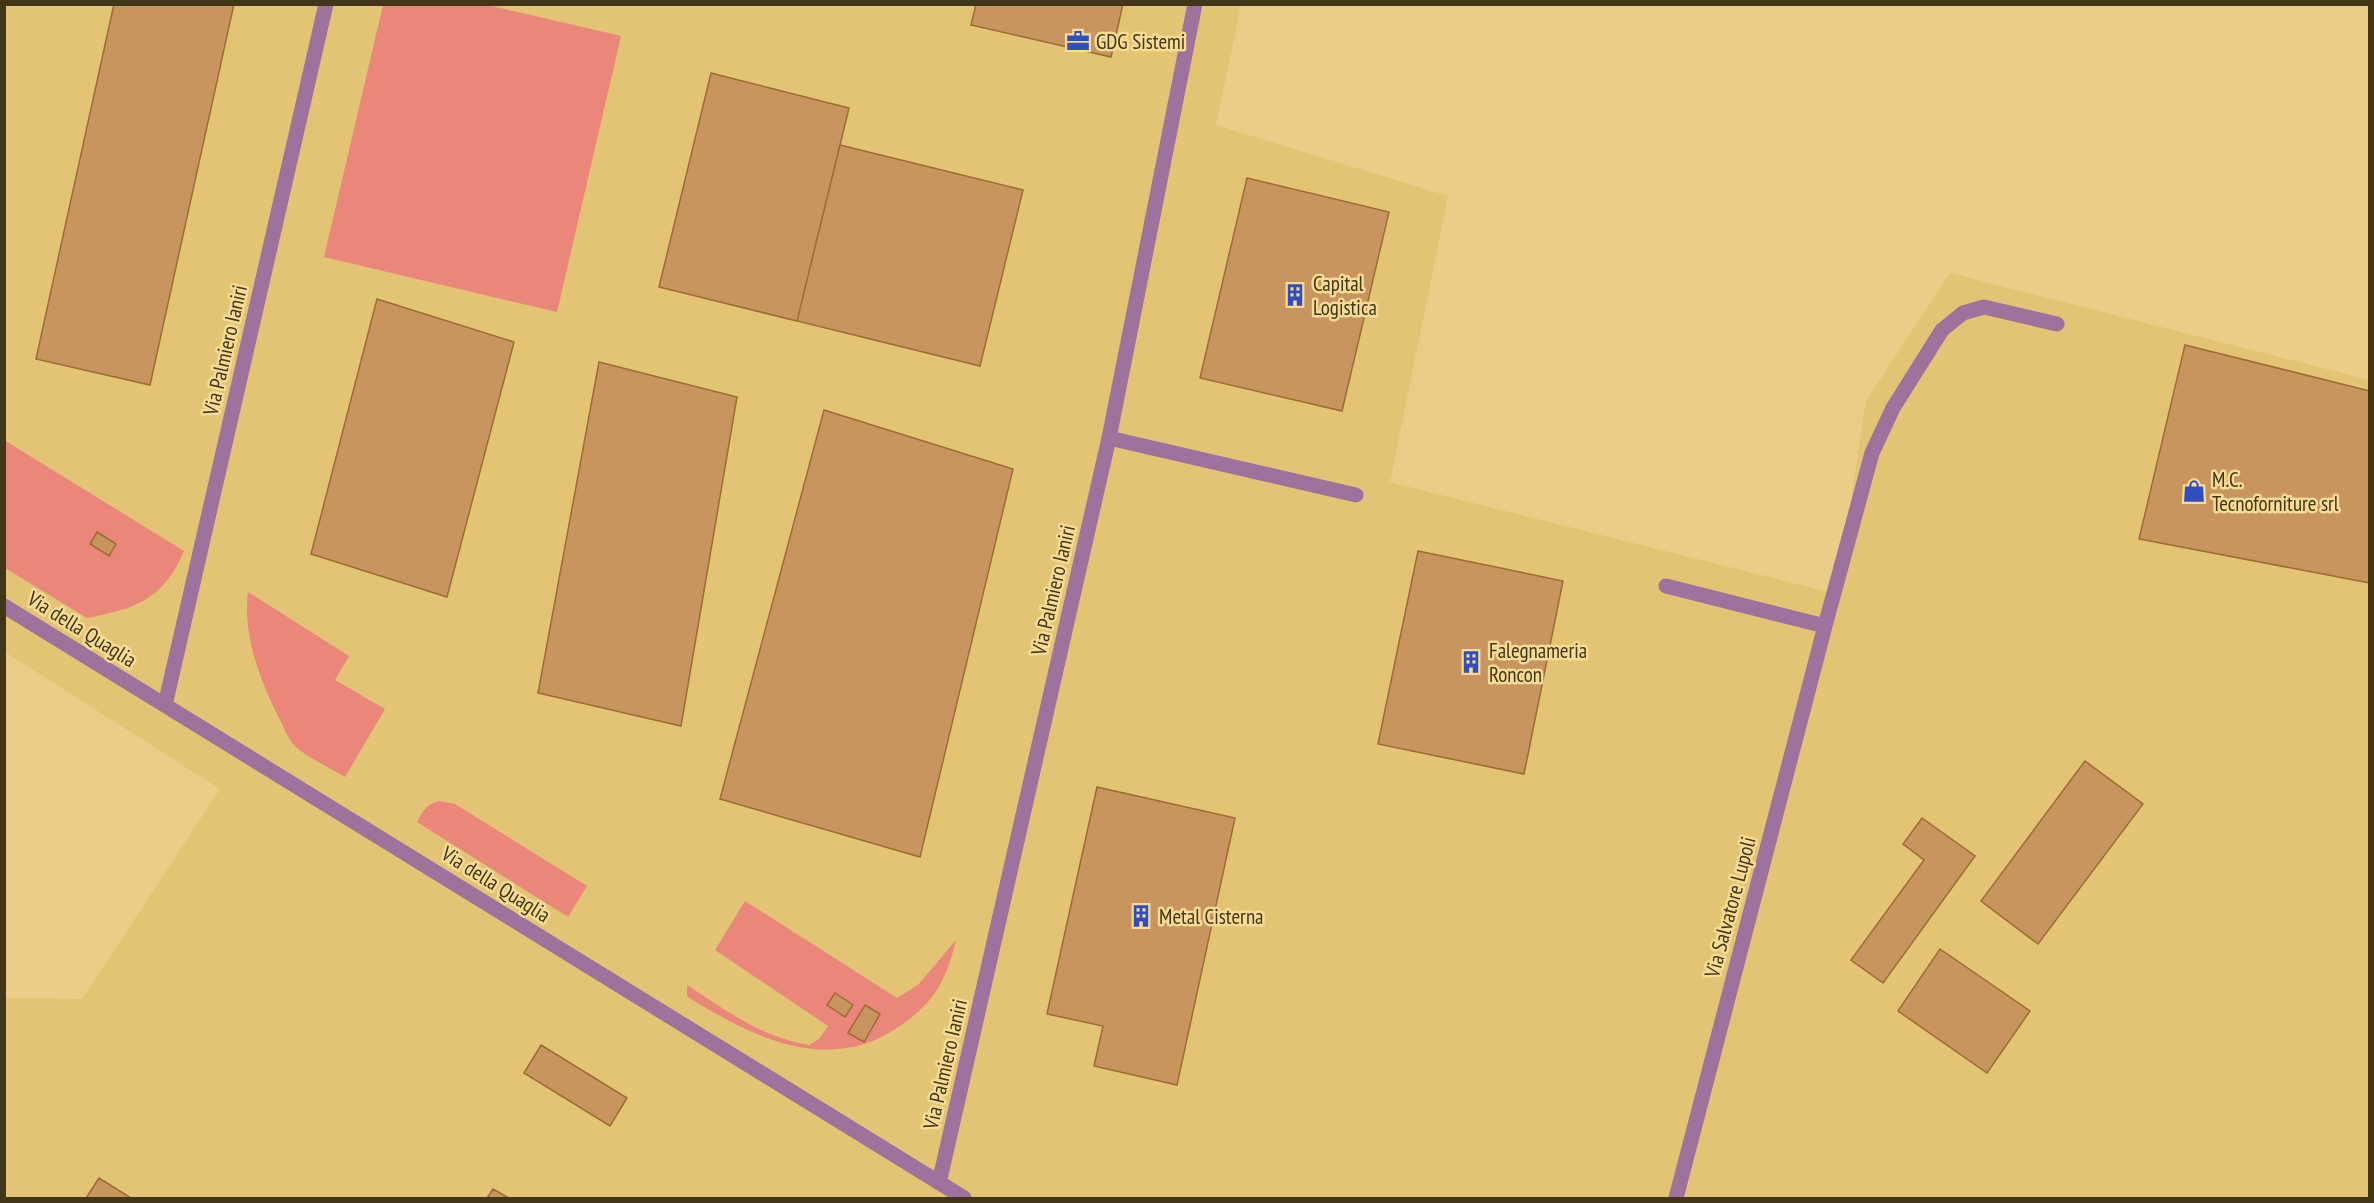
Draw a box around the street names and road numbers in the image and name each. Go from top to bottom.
street label: Via Palmiero Ianiri [197,282,253,419]
street label: Via Palmiero Ianiri [1025,522,1081,659]
street label: Via della Quaglia [22,584,142,673]
street label: Via Salvatore Lupoli [1698,834,1762,981]
street label: Via della Quaglia [436,839,556,928]
street label: Via Palmiero Ianiri [917,996,973,1133]

